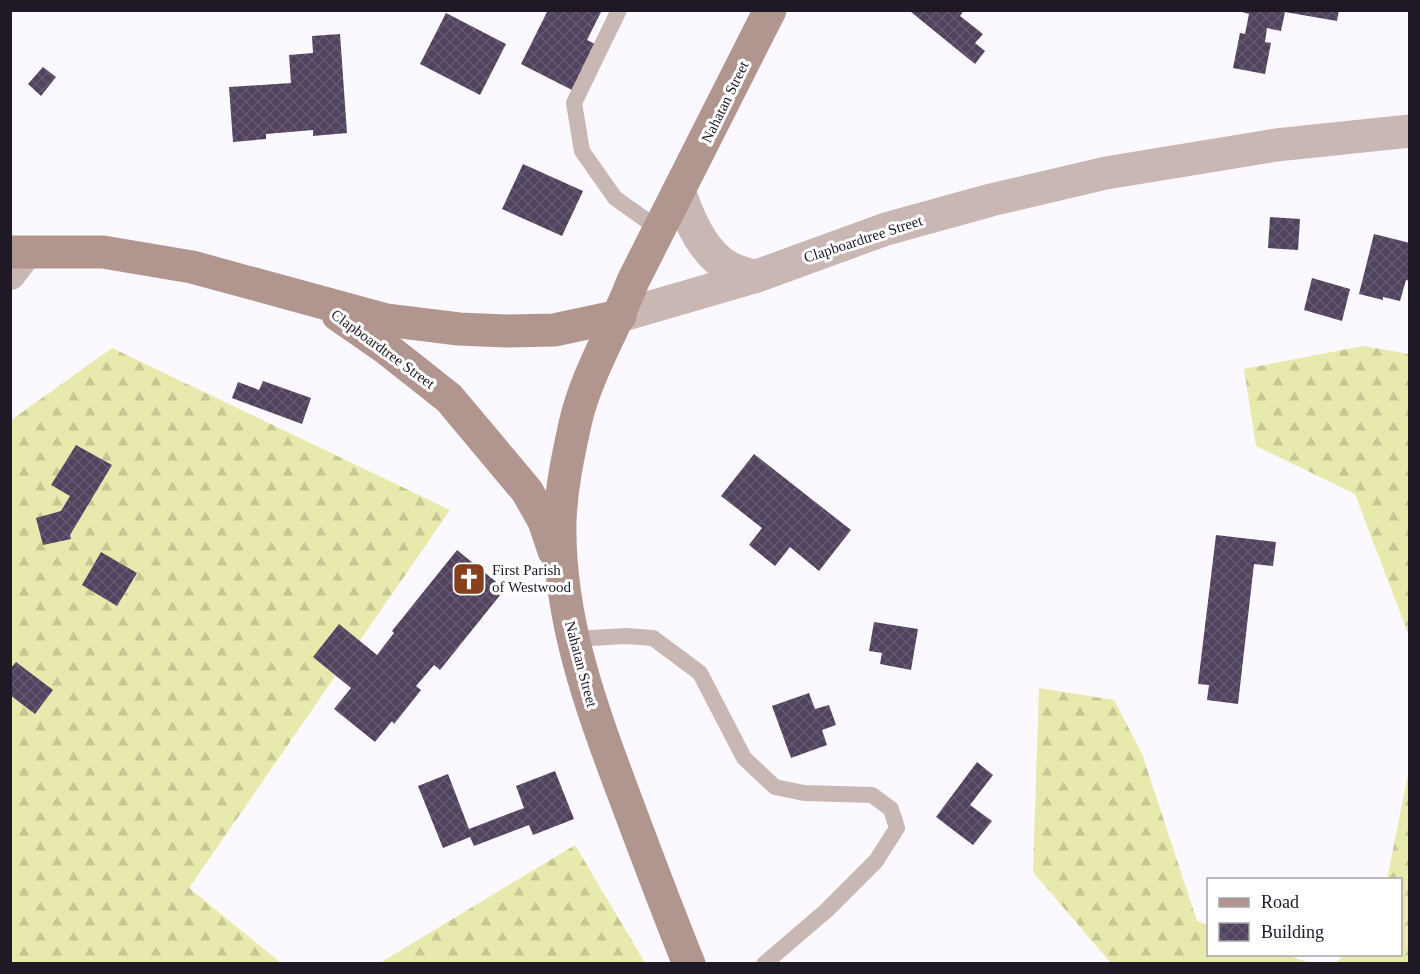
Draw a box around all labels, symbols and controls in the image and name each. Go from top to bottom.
street label: Nahatan Street [698,58,752,145]
street label: Clapboardtree Street [802,212,925,266]
street label: Clapboardtree Street [328,306,438,392]
church icon: First Parish of Westwood [451,561,487,597]
place label: First Parish of Westwood [492,562,571,595]
street label: Nahatan Street [562,619,600,710]
legend [1207,878,1402,956]
text: Road [1261,892,1299,912]
text: Building [1261,922,1324,942]

